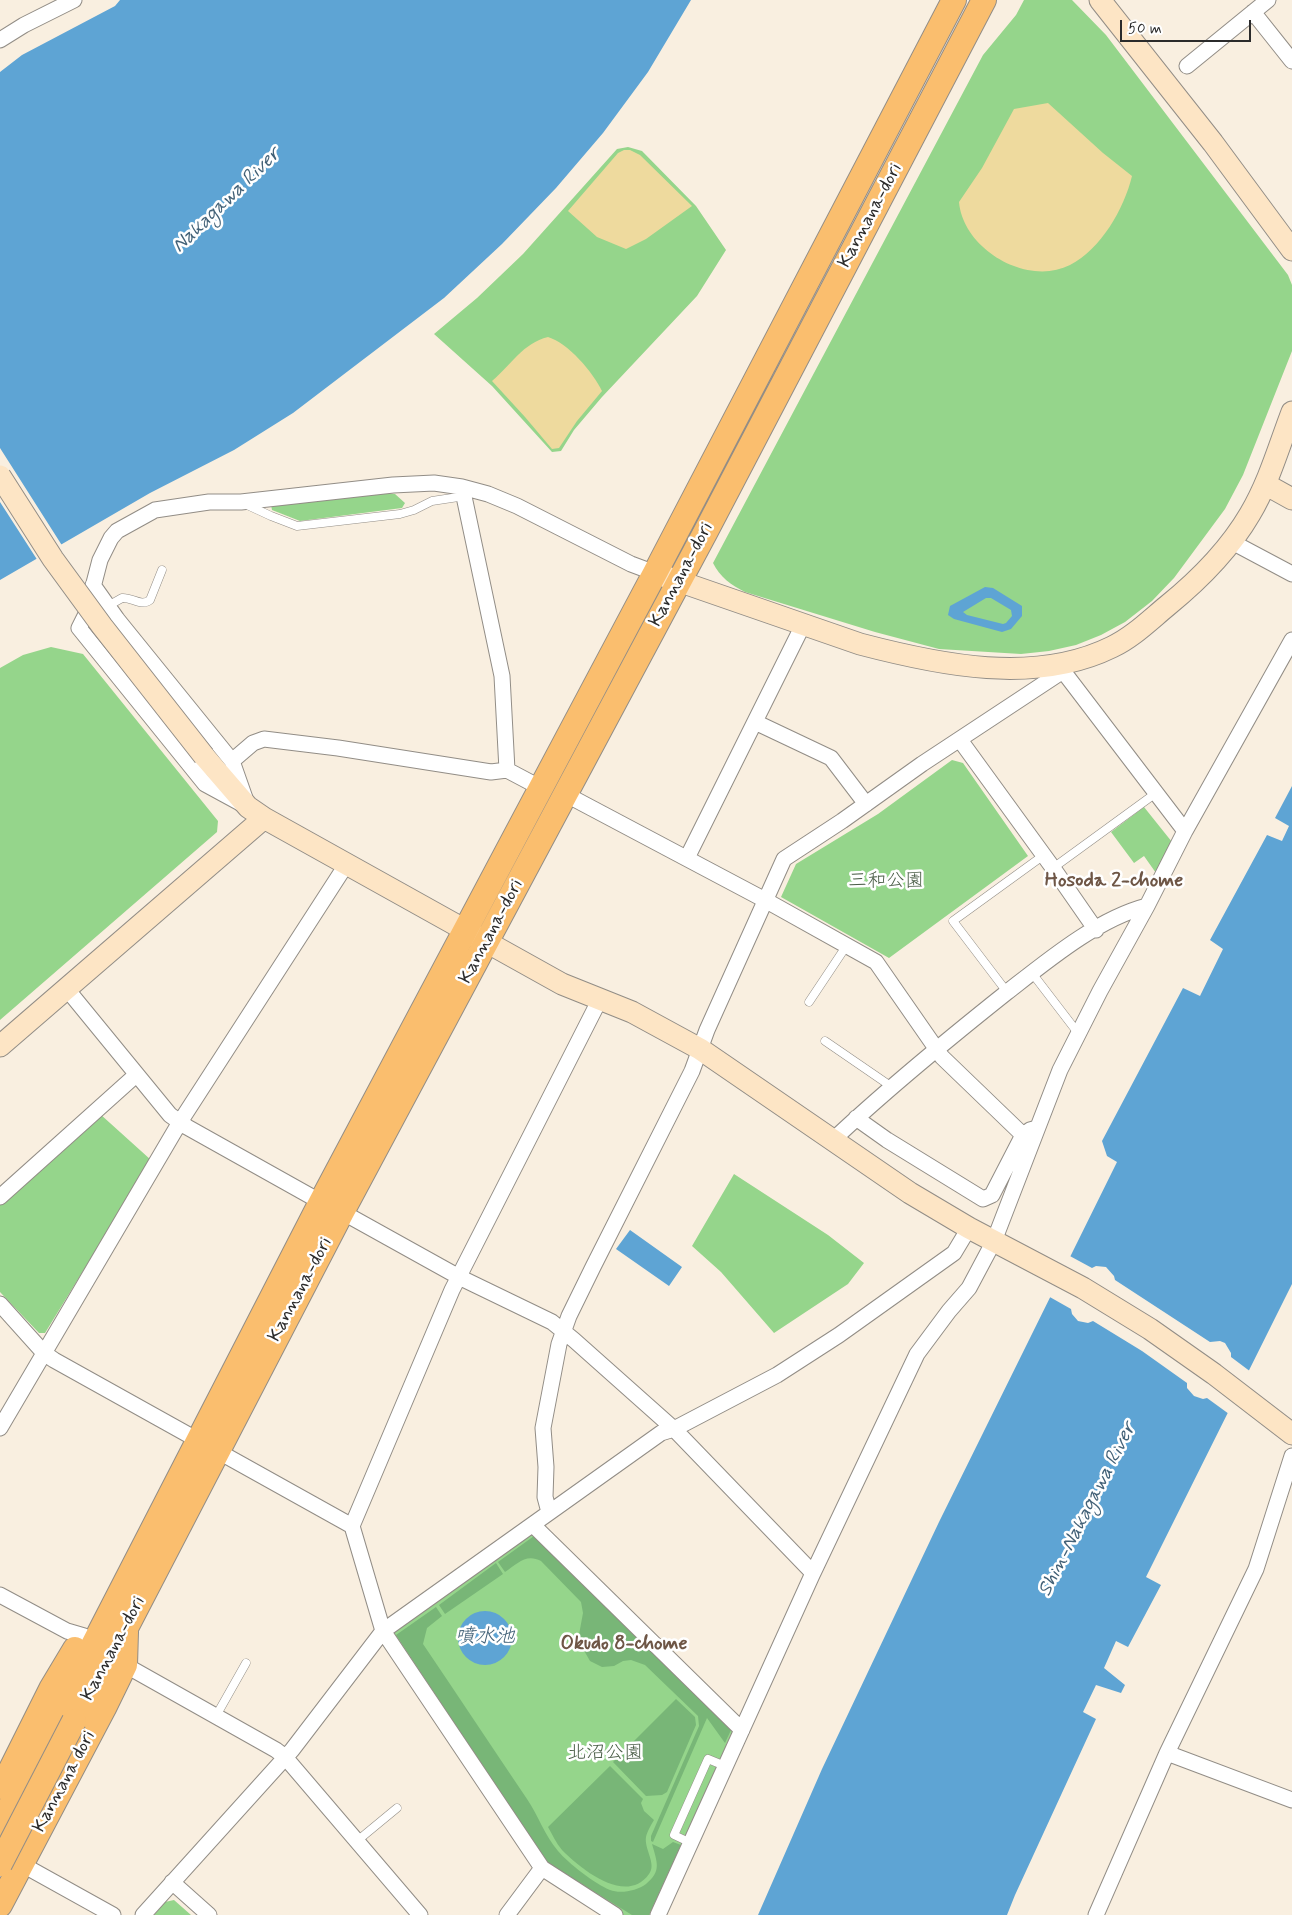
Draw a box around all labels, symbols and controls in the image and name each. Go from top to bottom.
scale bar [1122,10,1253,42]
text: 50 m [1128,19,1162,39]
water label: Nakagawa River [168,143,286,259]
street label: Kannana-dori [834,160,908,272]
street label: Kannana-dori [645,519,719,631]
district label: Hosoda 2-chome [1045,870,1183,894]
park label: 三和公園 [848,871,924,893]
street label: Kannana-dori [455,876,529,988]
street label: Kannana-dori [264,1234,338,1346]
water label: Shin-Nakagawa River [1034,1419,1142,1601]
street label: Kannana-dori [77,1593,151,1705]
water label: 噴水池 [455,1626,515,1650]
district label: Okudo 8-chome [560,1633,688,1657]
street label: Kannana dori [29,1727,101,1837]
park label: 北沼公園 [567,1743,643,1765]

